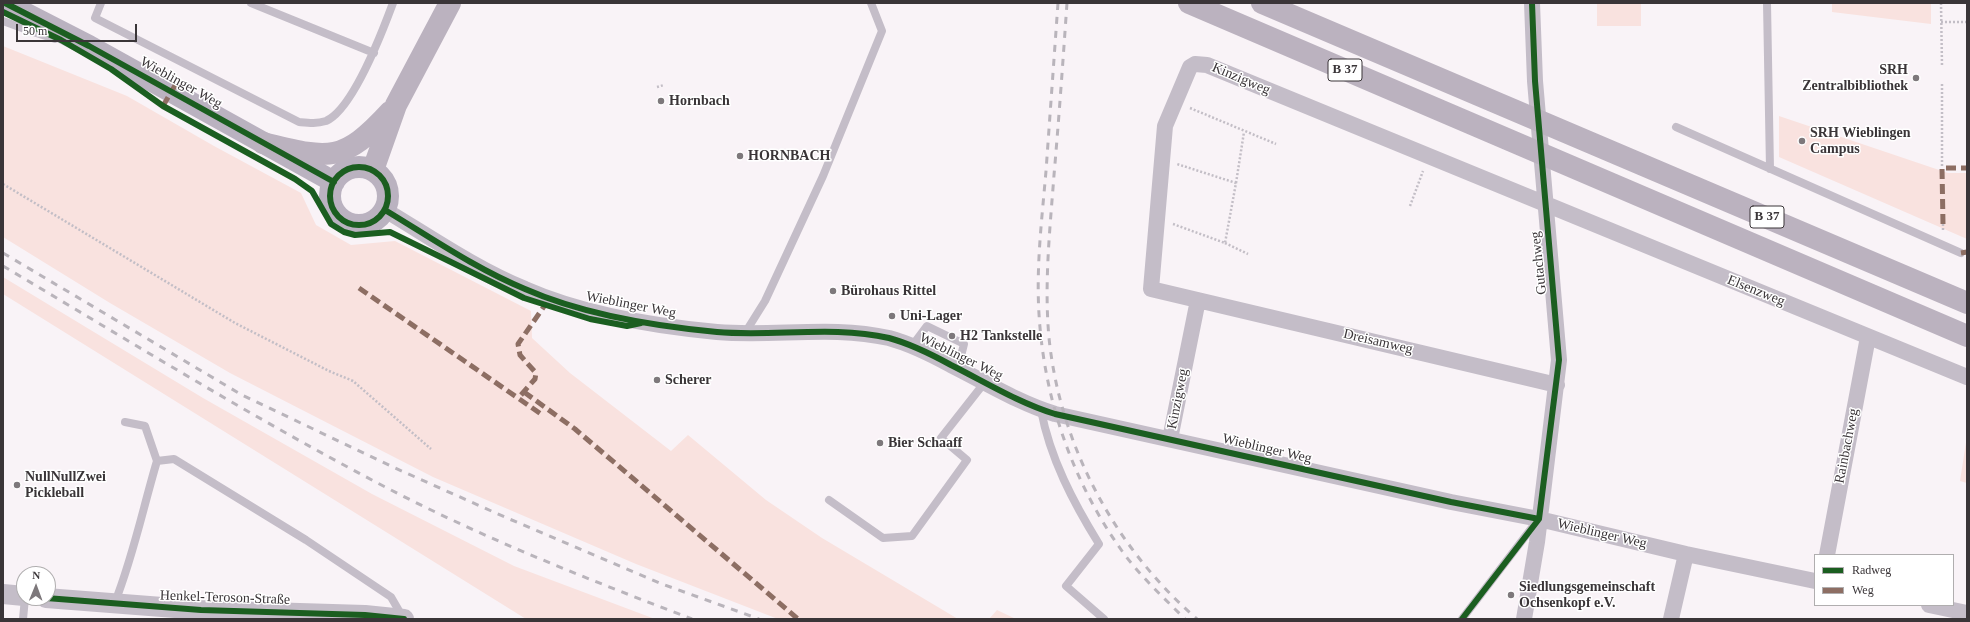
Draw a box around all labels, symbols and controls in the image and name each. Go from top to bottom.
scale bar [18,16,139,42]
text: 50 m [23,24,47,38]
street label: Wieblinger Weg [137,54,225,112]
street label: Kinzigweg [1209,59,1273,99]
road number: B 37 [1328,59,1362,81]
place label: SRH Zentralbibliothek [1802,62,1908,94]
marker: SRH Zentralbibliothek [1911,73,1921,83]
place label: Hornbach [669,93,730,109]
marker: Hornbach [656,96,666,106]
place label: SRH Wieblingen Campus [1810,125,1910,158]
marker: SRH Wieblingen Campus [1797,136,1807,146]
place label: HORNBACH [748,148,830,164]
marker: HORNBACH [735,151,745,161]
road number: B 37 [1750,206,1784,228]
street label: Gutachweg [1527,230,1551,296]
street label: Elsenzweg [1725,272,1787,310]
place label: Bürohaus Rittel [841,283,936,299]
marker: Bürohaus Rittel [828,286,838,296]
street label: Wieblinger Weg [585,288,677,322]
place label: Uni-Lager [900,308,962,324]
marker: Uni-Lager [887,311,897,321]
street label: Dreisamweg [1342,326,1414,358]
place label: H2 Tankstelle [960,328,1042,344]
street label: Wieblinger Weg [916,329,1006,385]
marker: H2 Tankstelle [947,331,957,341]
street label: Kinzigweg [1164,367,1192,431]
place label: Scherer [665,372,711,388]
marker: Scherer [652,375,662,385]
street label: Rainbachweg [1831,407,1863,485]
street label: Wieblinger Weg [1221,431,1313,467]
place label: Bier Schaaff [888,435,962,451]
marker: Bier Schaaff [875,438,885,448]
place label: NullNullZwei Pickleball [25,469,106,502]
marker: NullNullZwei Pickleball [12,480,22,490]
street label: Wieblinger Weg [1556,516,1648,552]
legend [1814,554,1954,606]
text: Radweg [1852,563,1891,577]
north arrow [16,566,56,606]
text: N [32,569,40,581]
place label: Siedlungsgemeinschaft Ochsenkopf e.V. [1519,579,1655,612]
text: Weg [1852,583,1874,597]
street label: Henkel-Teroson-Straße [160,587,290,609]
marker: Siedlungsgemeinschaft Ochsenkopf e.V. [1506,590,1516,600]

